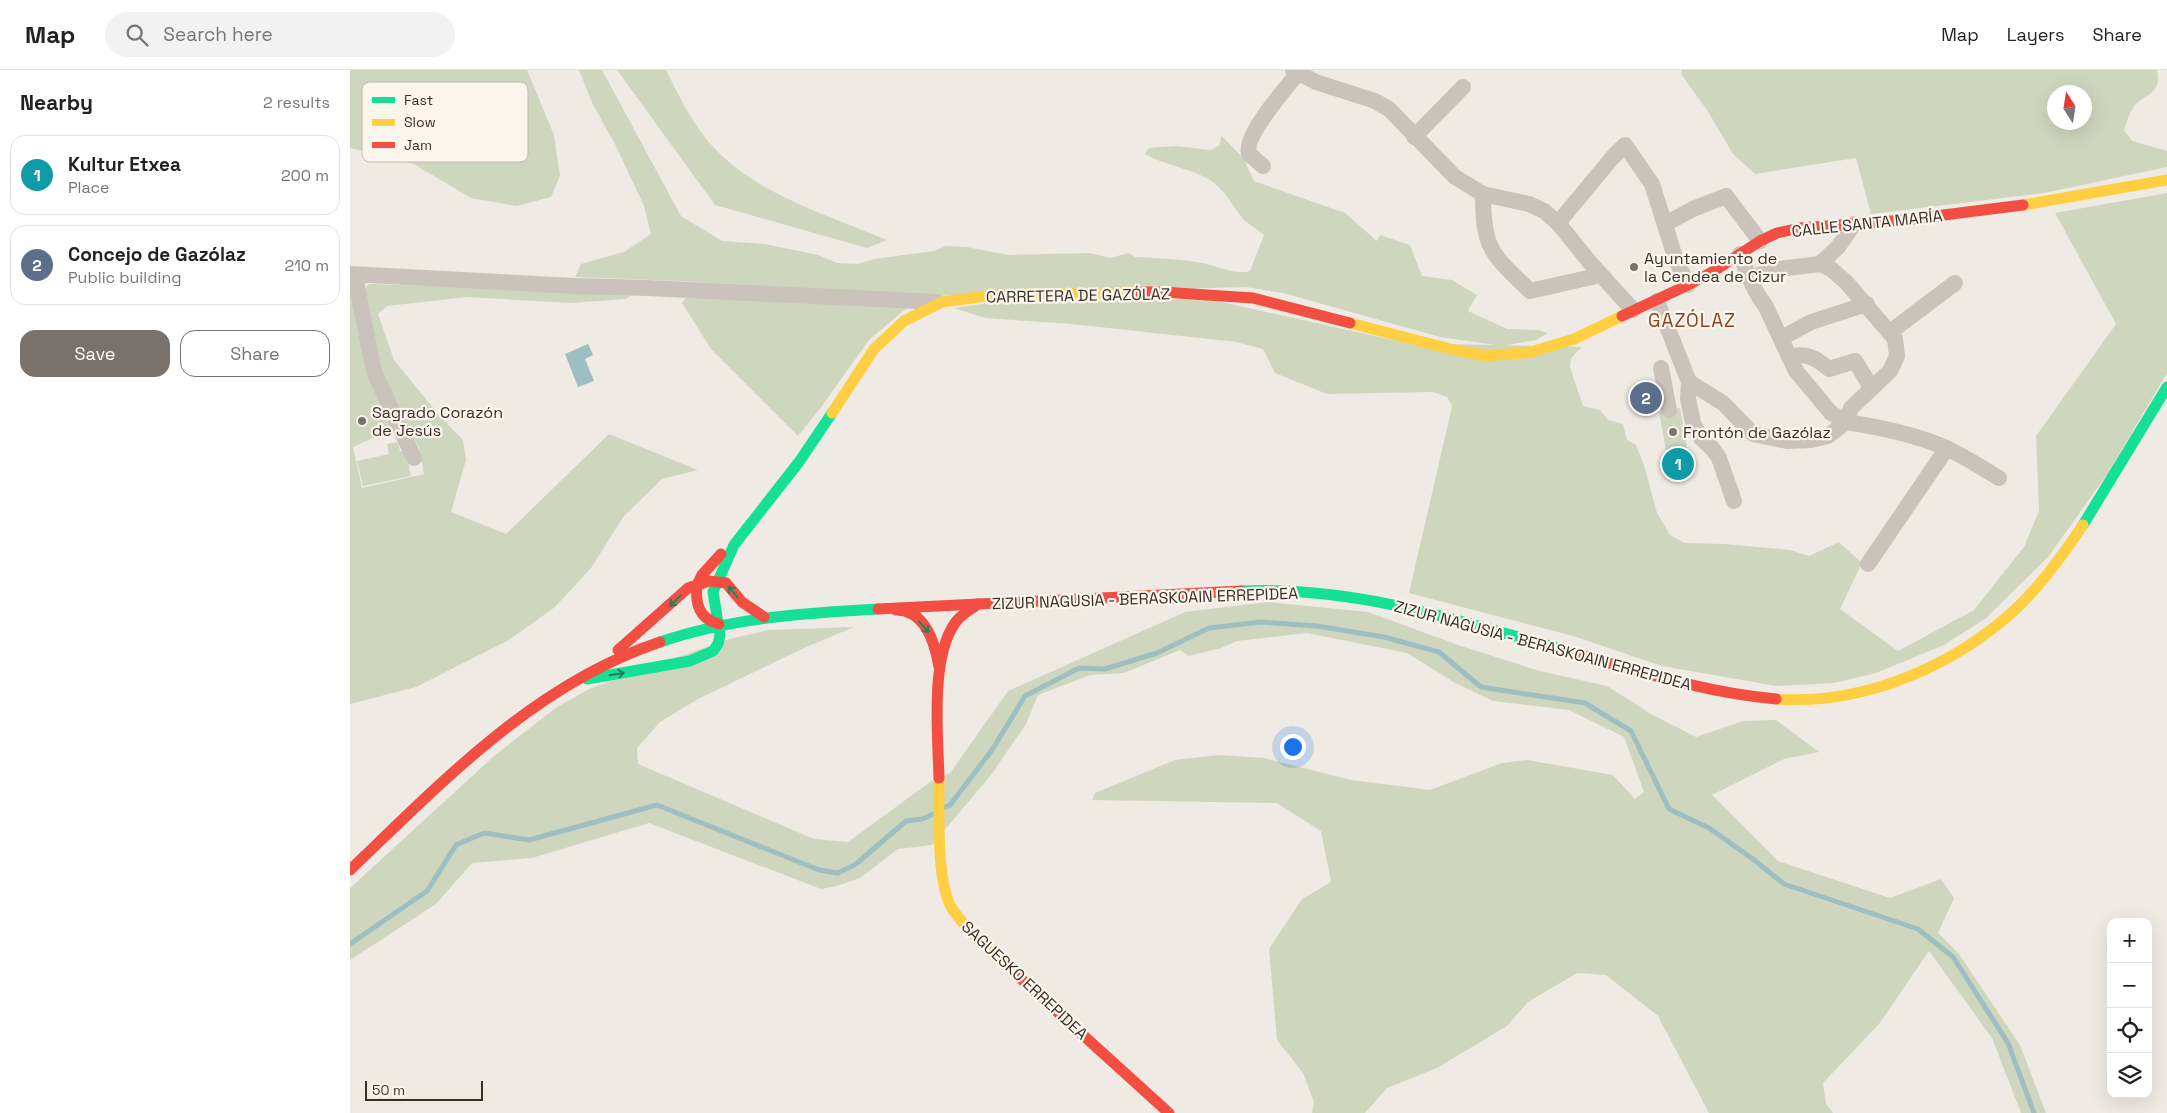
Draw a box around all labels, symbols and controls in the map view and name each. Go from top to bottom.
search box [105,12,455,57]
text: Map [25,19,75,50]
icon: search [123,21,151,49]
text: Search here [163,22,273,47]
text: Map [1941,23,1979,46]
text: Layers [2007,23,2064,46]
text: Share [2092,23,2142,46]
legend [362,82,528,162]
north arrow [2047,85,2092,130]
text: Nearby [20,89,93,116]
text: Fast [404,91,433,109]
text: 2 results [263,92,330,113]
text: Slow [404,113,436,131]
text: Jam [404,136,432,154]
text: Kultur Etxea [68,152,181,177]
text: 1 [33,165,41,186]
text: 200 m [281,165,329,186]
text: Place [68,177,110,198]
street label: CALLE SANTA MARÍA [1791,205,1943,242]
text: Concejo de Gazólaz [68,242,246,267]
place label: Ayuntamiento de la Cendea de Cizur [1644,248,1786,287]
text: 2 [32,255,42,276]
text: 210 m [285,255,329,276]
marker: Ayuntamiento de la Cendea de Cizur [1628,261,1640,273]
text: Public building [68,267,181,288]
street label: CARRETERA DE GAZÓLAZ [986,283,1170,308]
district label: GAZÓLAZ [1648,308,1736,333]
button: Save [20,330,170,377]
button: Share [180,330,330,377]
pin: 2 [1630,379,1662,417]
place label: Sagrado Corazón de Jesús [372,402,503,441]
marker: Sagrado Corazón de Jesús [356,415,368,427]
place label: Frontón de Gazólaz [1683,422,1831,443]
marker: Frontón de Gazólaz [1667,426,1679,438]
pin: 1 [1662,445,1694,483]
street label: ZIZUR NAGUSIA - BERASKOAIN ERREPIDEA [991,583,1299,614]
one-way arrow [727,585,739,598]
one-way arrow [669,594,681,607]
street label: ZIZUR NAGUSIA - BERASKOAIN ERREPIDEA [1392,596,1694,695]
one-way arrow [918,620,930,633]
one-way arrow [609,669,625,679]
your location [1280,734,1306,760]
street label: SAGUESKO ERREPIDEA [957,916,1092,1044]
map controls [2107,918,2152,1098]
button: + [2107,918,2152,963]
button: − [2107,963,2152,1008]
button: locate [2107,1008,2152,1053]
button: layers [2107,1053,2152,1098]
scale bar [365,1078,482,1101]
text: 50 m [372,1081,405,1099]

